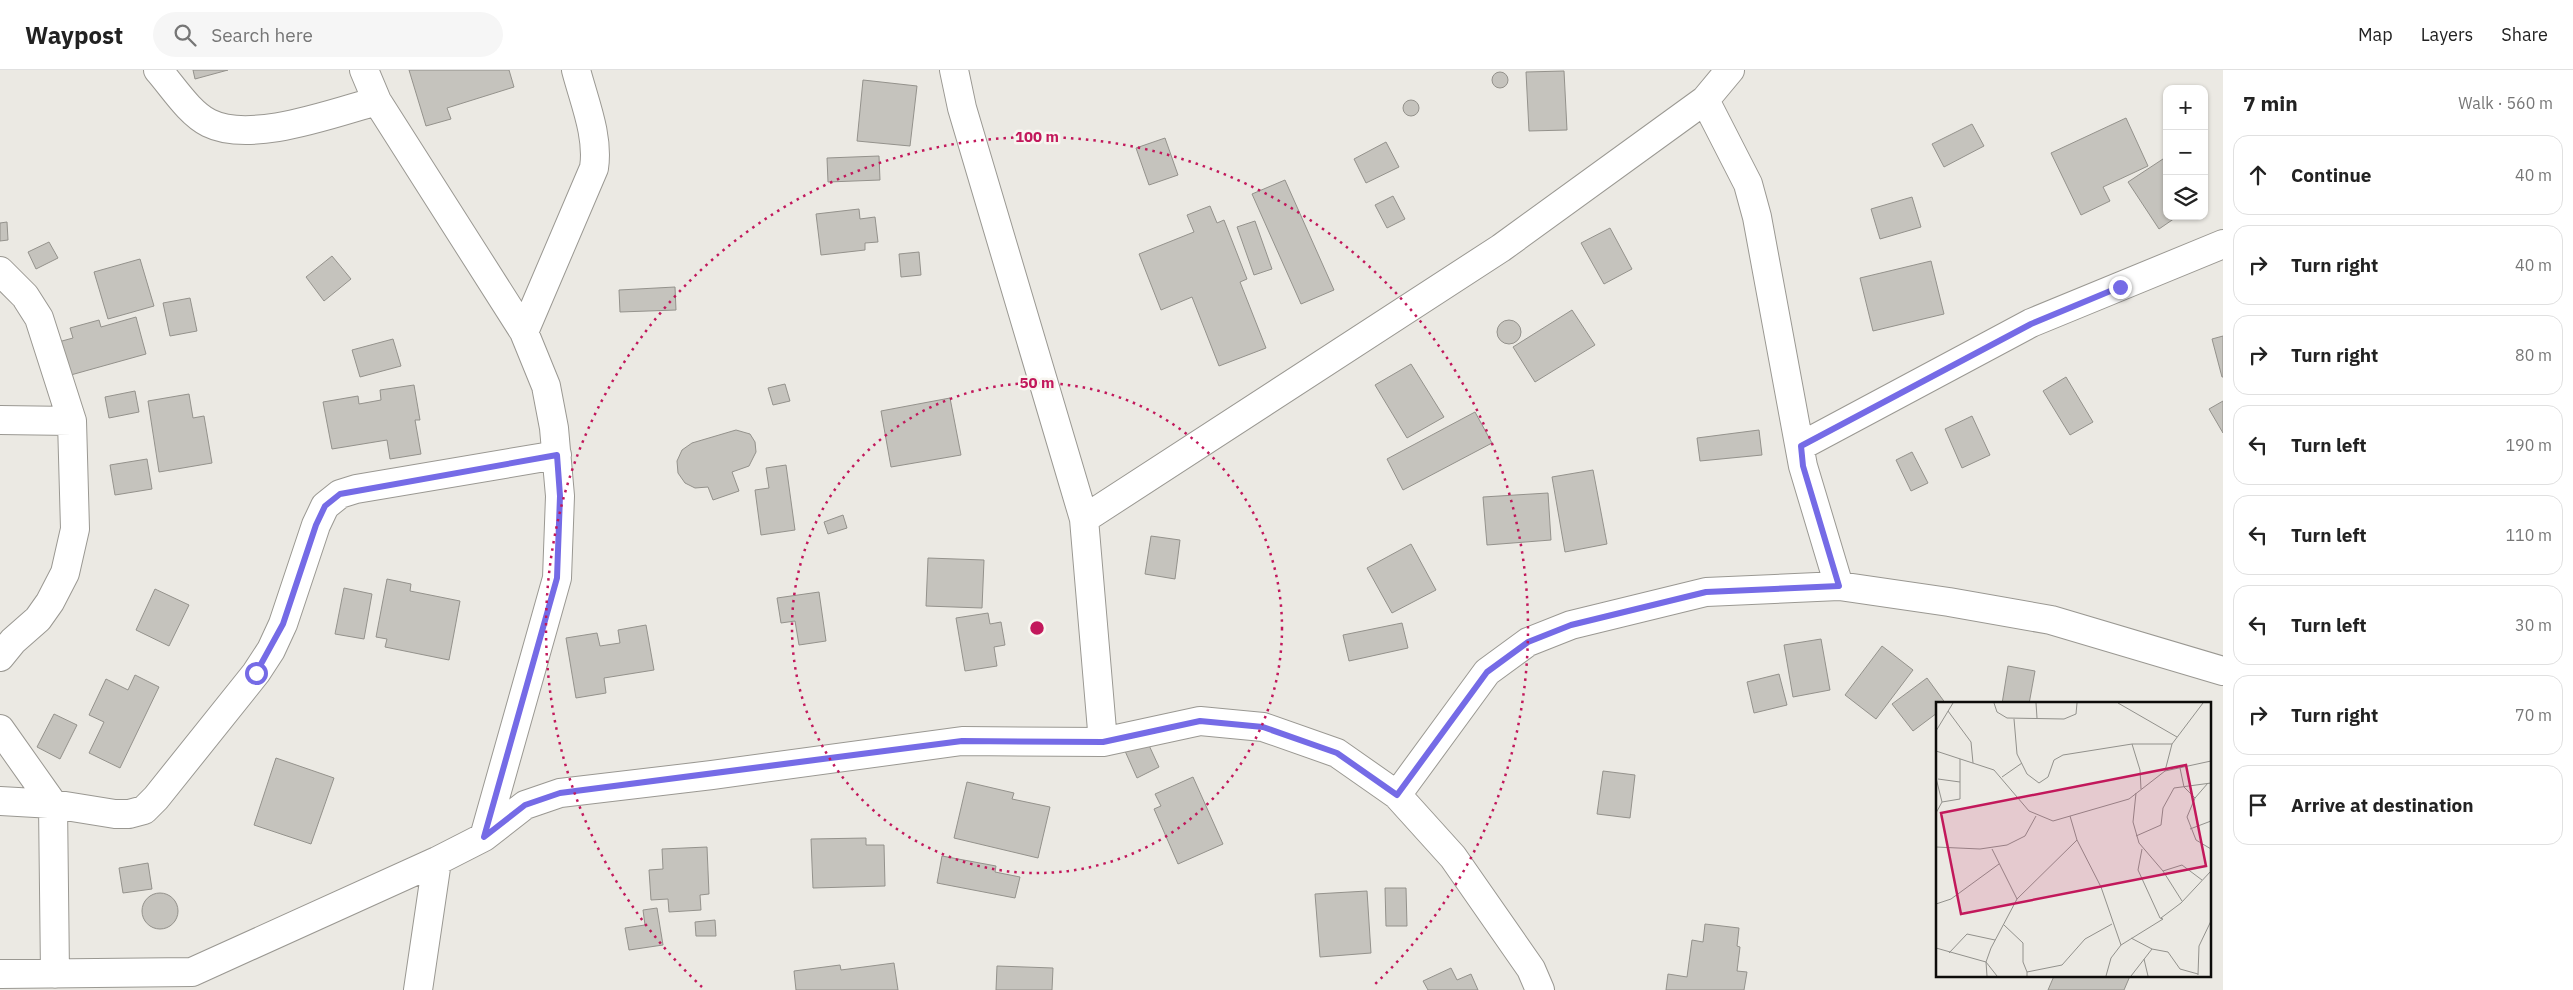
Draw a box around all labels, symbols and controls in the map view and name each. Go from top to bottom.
search box [153,12,503,57]
text: Waypost [25,19,123,51]
icon: search [171,21,199,49]
text: Search here [211,23,313,47]
text: Map [2358,23,2393,46]
text: Layers [2421,23,2473,46]
text: Share [2501,23,2548,46]
map controls [2163,85,2208,220]
button: + [2163,85,2208,130]
text: 7 min [2243,89,2298,117]
text: Walk · 560 m [2458,93,2553,113]
text: 100 m [1015,127,1059,146]
button: − [2163,130,2208,175]
icon: ahead [2244,161,2272,189]
text: Continue [2291,163,2371,187]
text: 40 m [2515,165,2552,185]
button: layers [2163,175,2208,220]
icon: right [2244,251,2272,279]
text: Turn right [2291,253,2378,277]
text: 40 m [2515,255,2552,275]
route end [2109,276,2132,299]
icon: right [2244,341,2272,369]
text: Turn right [2291,343,2378,367]
text: 80 m [2515,345,2552,365]
text: 50 m [1020,373,1054,392]
icon: left [2244,431,2272,459]
text: Turn left [2291,433,2367,457]
text: 190 m [2505,435,2552,455]
icon: left [2244,521,2272,549]
text: Turn left [2291,523,2367,547]
text: 110 m [2505,525,2552,545]
icon: left [2244,611,2272,639]
text: Turn left [2291,613,2367,637]
text: 30 m [2515,615,2552,635]
centre of rings [1028,619,1046,637]
route start [245,662,268,685]
icon: right [2244,701,2272,729]
inset map [1936,702,2210,978]
text: Turn right [2291,703,2378,727]
text: 70 m [2515,705,2552,725]
icon: arrive [2244,791,2272,819]
text: Arrive at destination [2291,793,2474,817]

